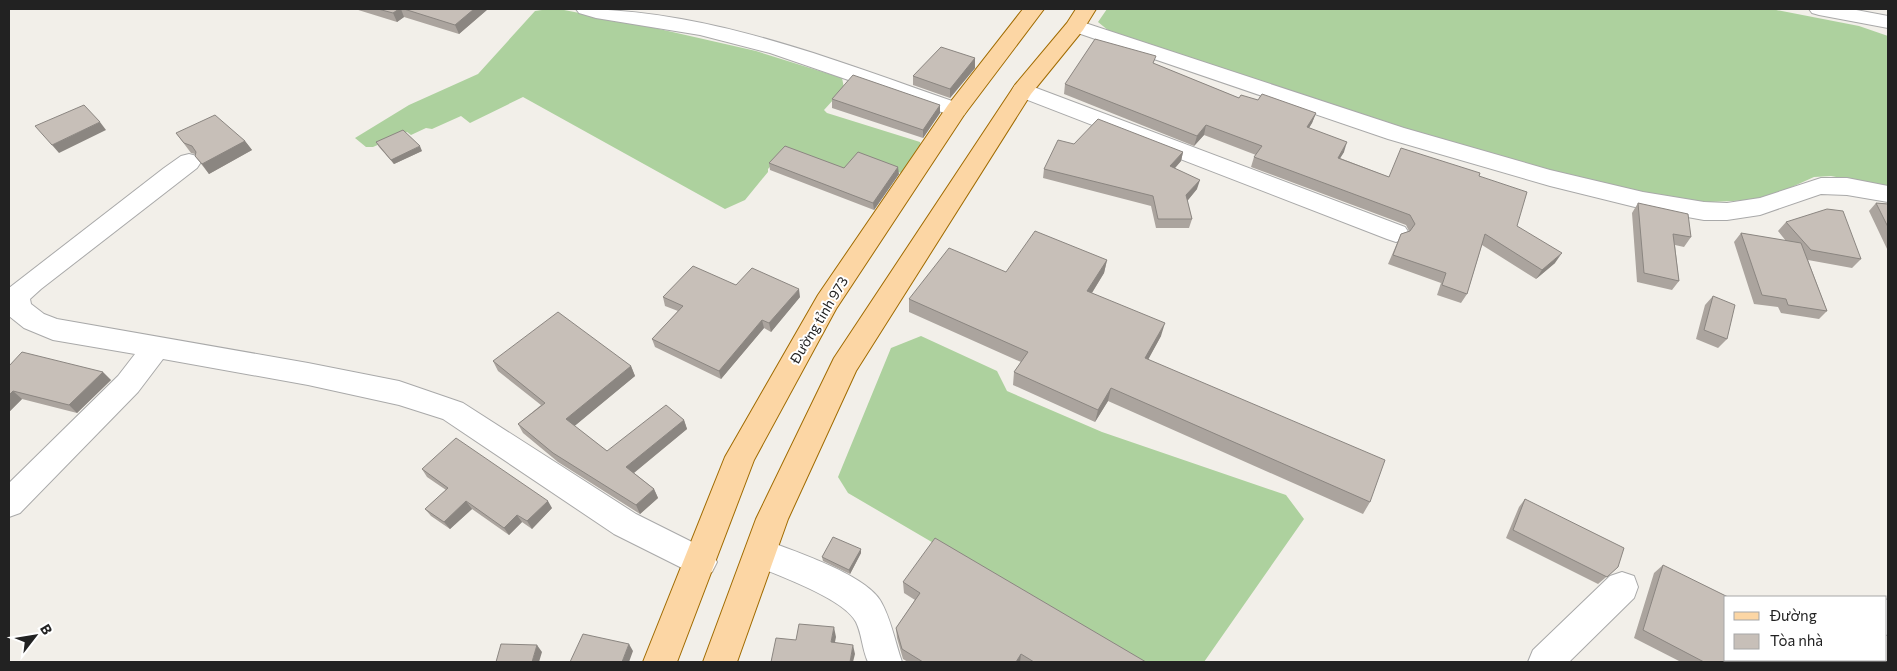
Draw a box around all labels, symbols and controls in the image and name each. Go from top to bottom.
street label: Đường tỉnh 973 [785,273,851,367]
legend [1724,596,1887,661]
text: Đường [1769,606,1817,624]
north arrow [10,611,60,661]
text: B [37,621,56,637]
text: Tòa nhà [1770,631,1823,649]

